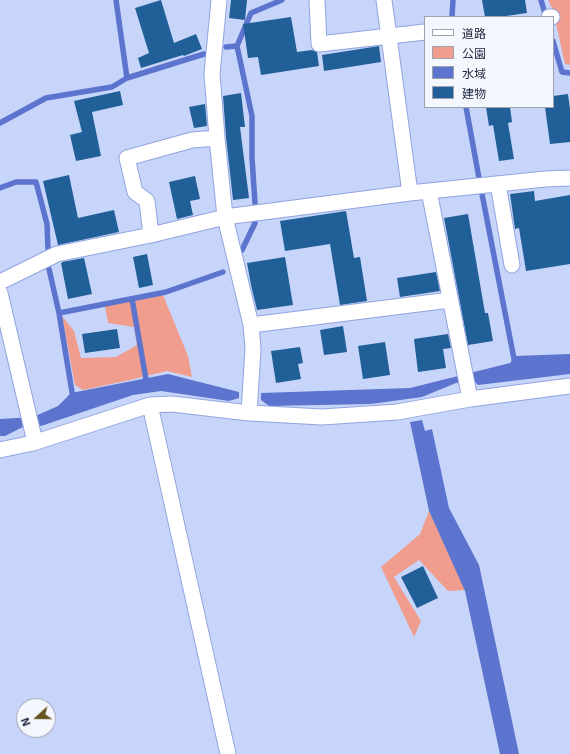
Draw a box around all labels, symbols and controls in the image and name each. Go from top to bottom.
legend [424,16,554,108]
text: 道路 [462,26,486,40]
text: 公園 [462,46,486,60]
text: 水域 [462,66,486,80]
text: 建物 [462,86,486,100]
north arrow [16,698,56,738]
text: N [18,716,33,728]

